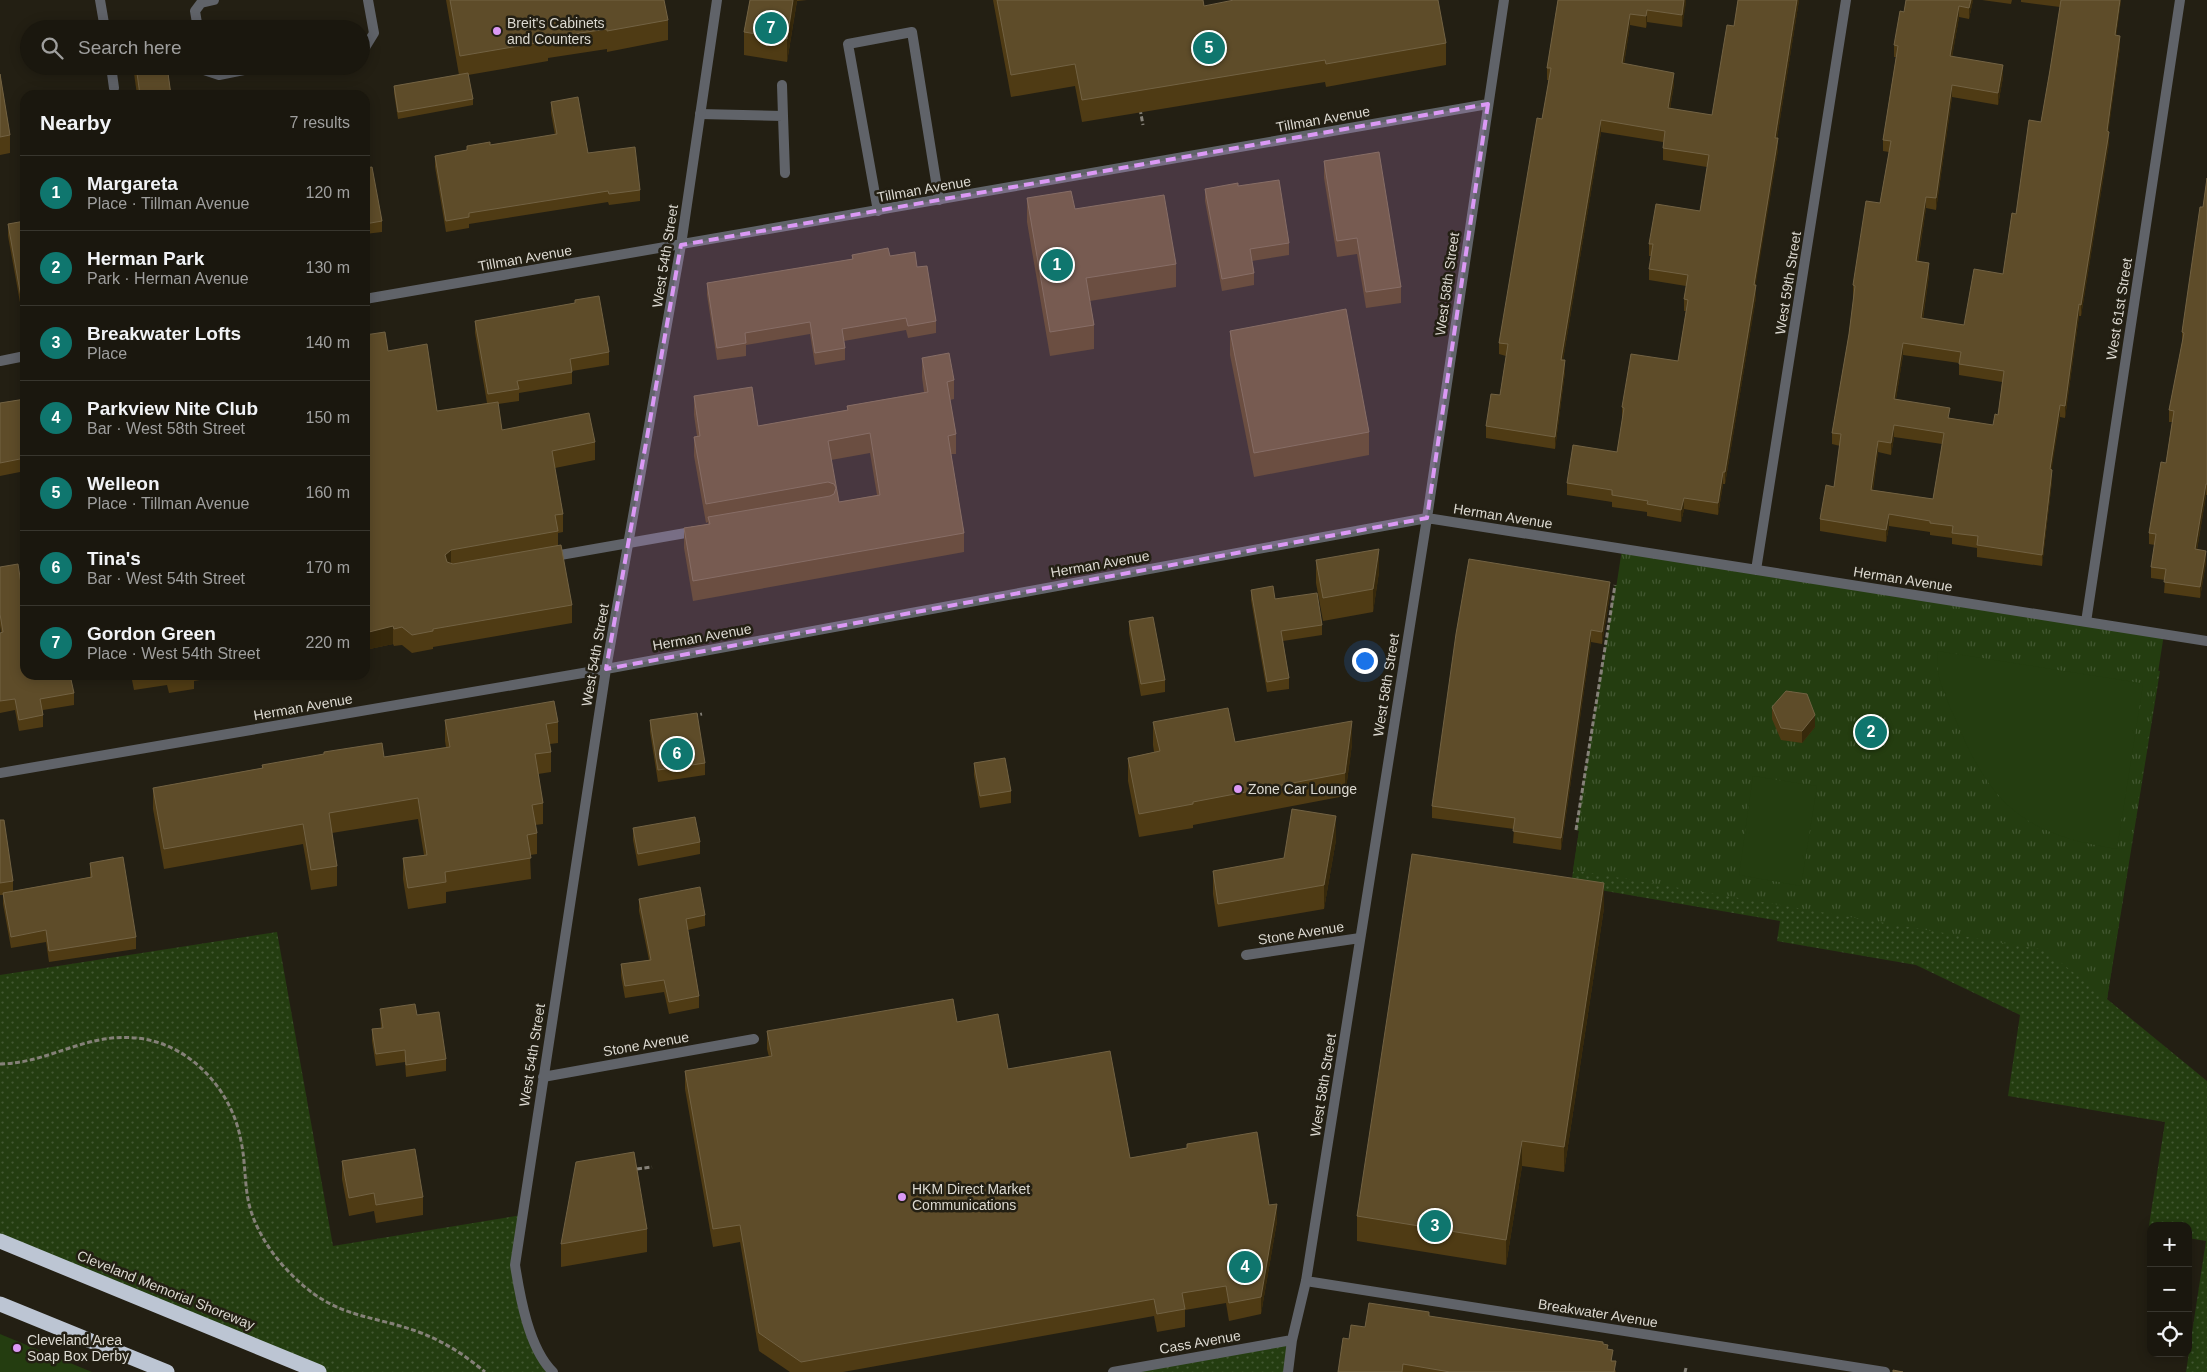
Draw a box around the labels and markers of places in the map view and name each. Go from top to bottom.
pin: 7 [755,9,787,47]
place label: Breit's Cabinets and Counters [507,15,605,47]
marker: Breit's Cabinets and Counters [491,25,503,37]
pin: 5 [1193,29,1225,67]
pin: 1 [1041,246,1073,284]
pin: 2 [1855,713,1887,751]
pin: 6 [661,735,693,773]
place label: Zone Car Lounge [1248,781,1357,797]
marker: Zone Car Lounge [1232,783,1244,795]
place label: HKM Direct Market Communications [912,1181,1030,1213]
marker: HKM Direct Market Communications [896,1191,908,1203]
pin: 3 [1419,1207,1451,1245]
pin: 4 [1229,1248,1261,1286]
place label: Cleveland Area Soap Box Derby [27,1332,129,1364]
marker: Cleveland Area Soap Box Derby [11,1342,23,1354]

